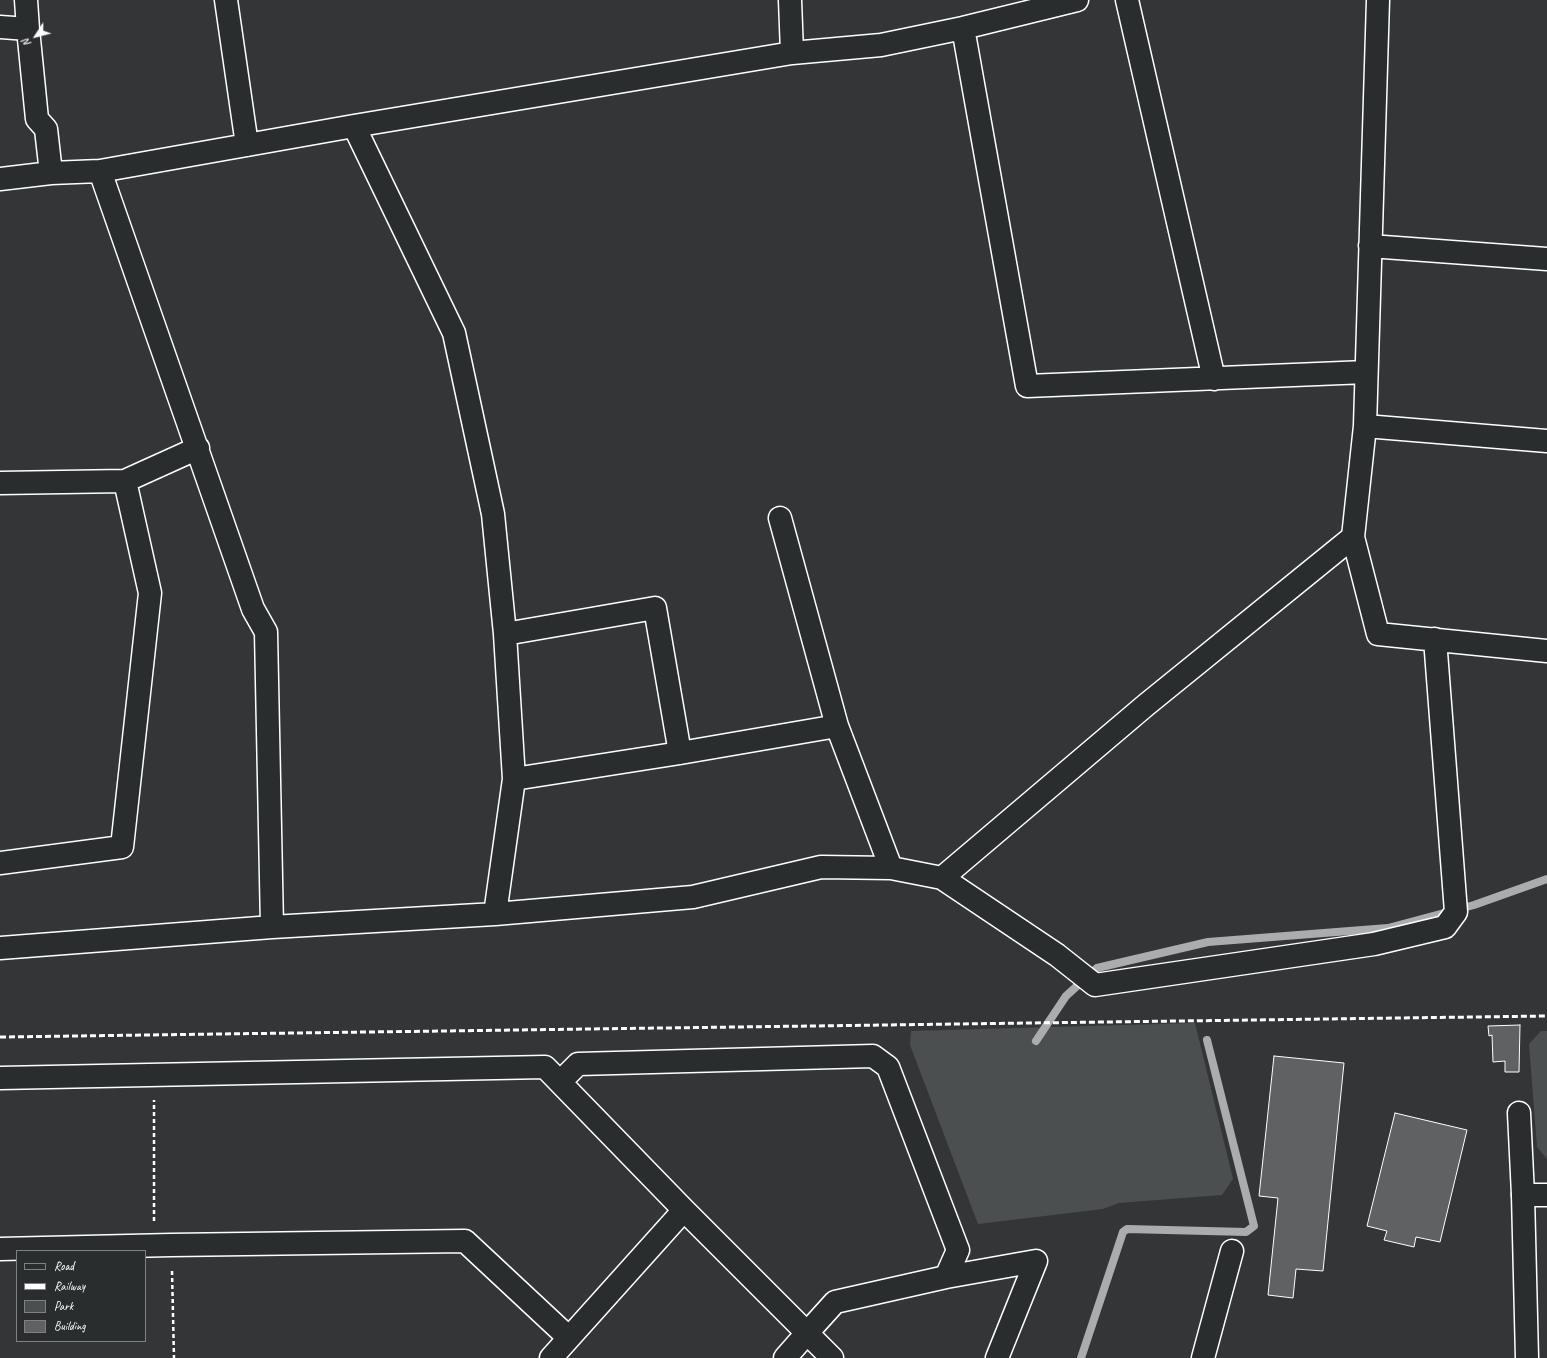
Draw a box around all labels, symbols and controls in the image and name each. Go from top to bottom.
north arrow [16,16,56,56]
text: N [19,36,34,50]
legend [16,1250,146,1342]
text: Road [54,1258,74,1274]
text: Railway [54,1278,85,1294]
text: Park [54,1298,73,1314]
text: Building [54,1318,86,1334]

